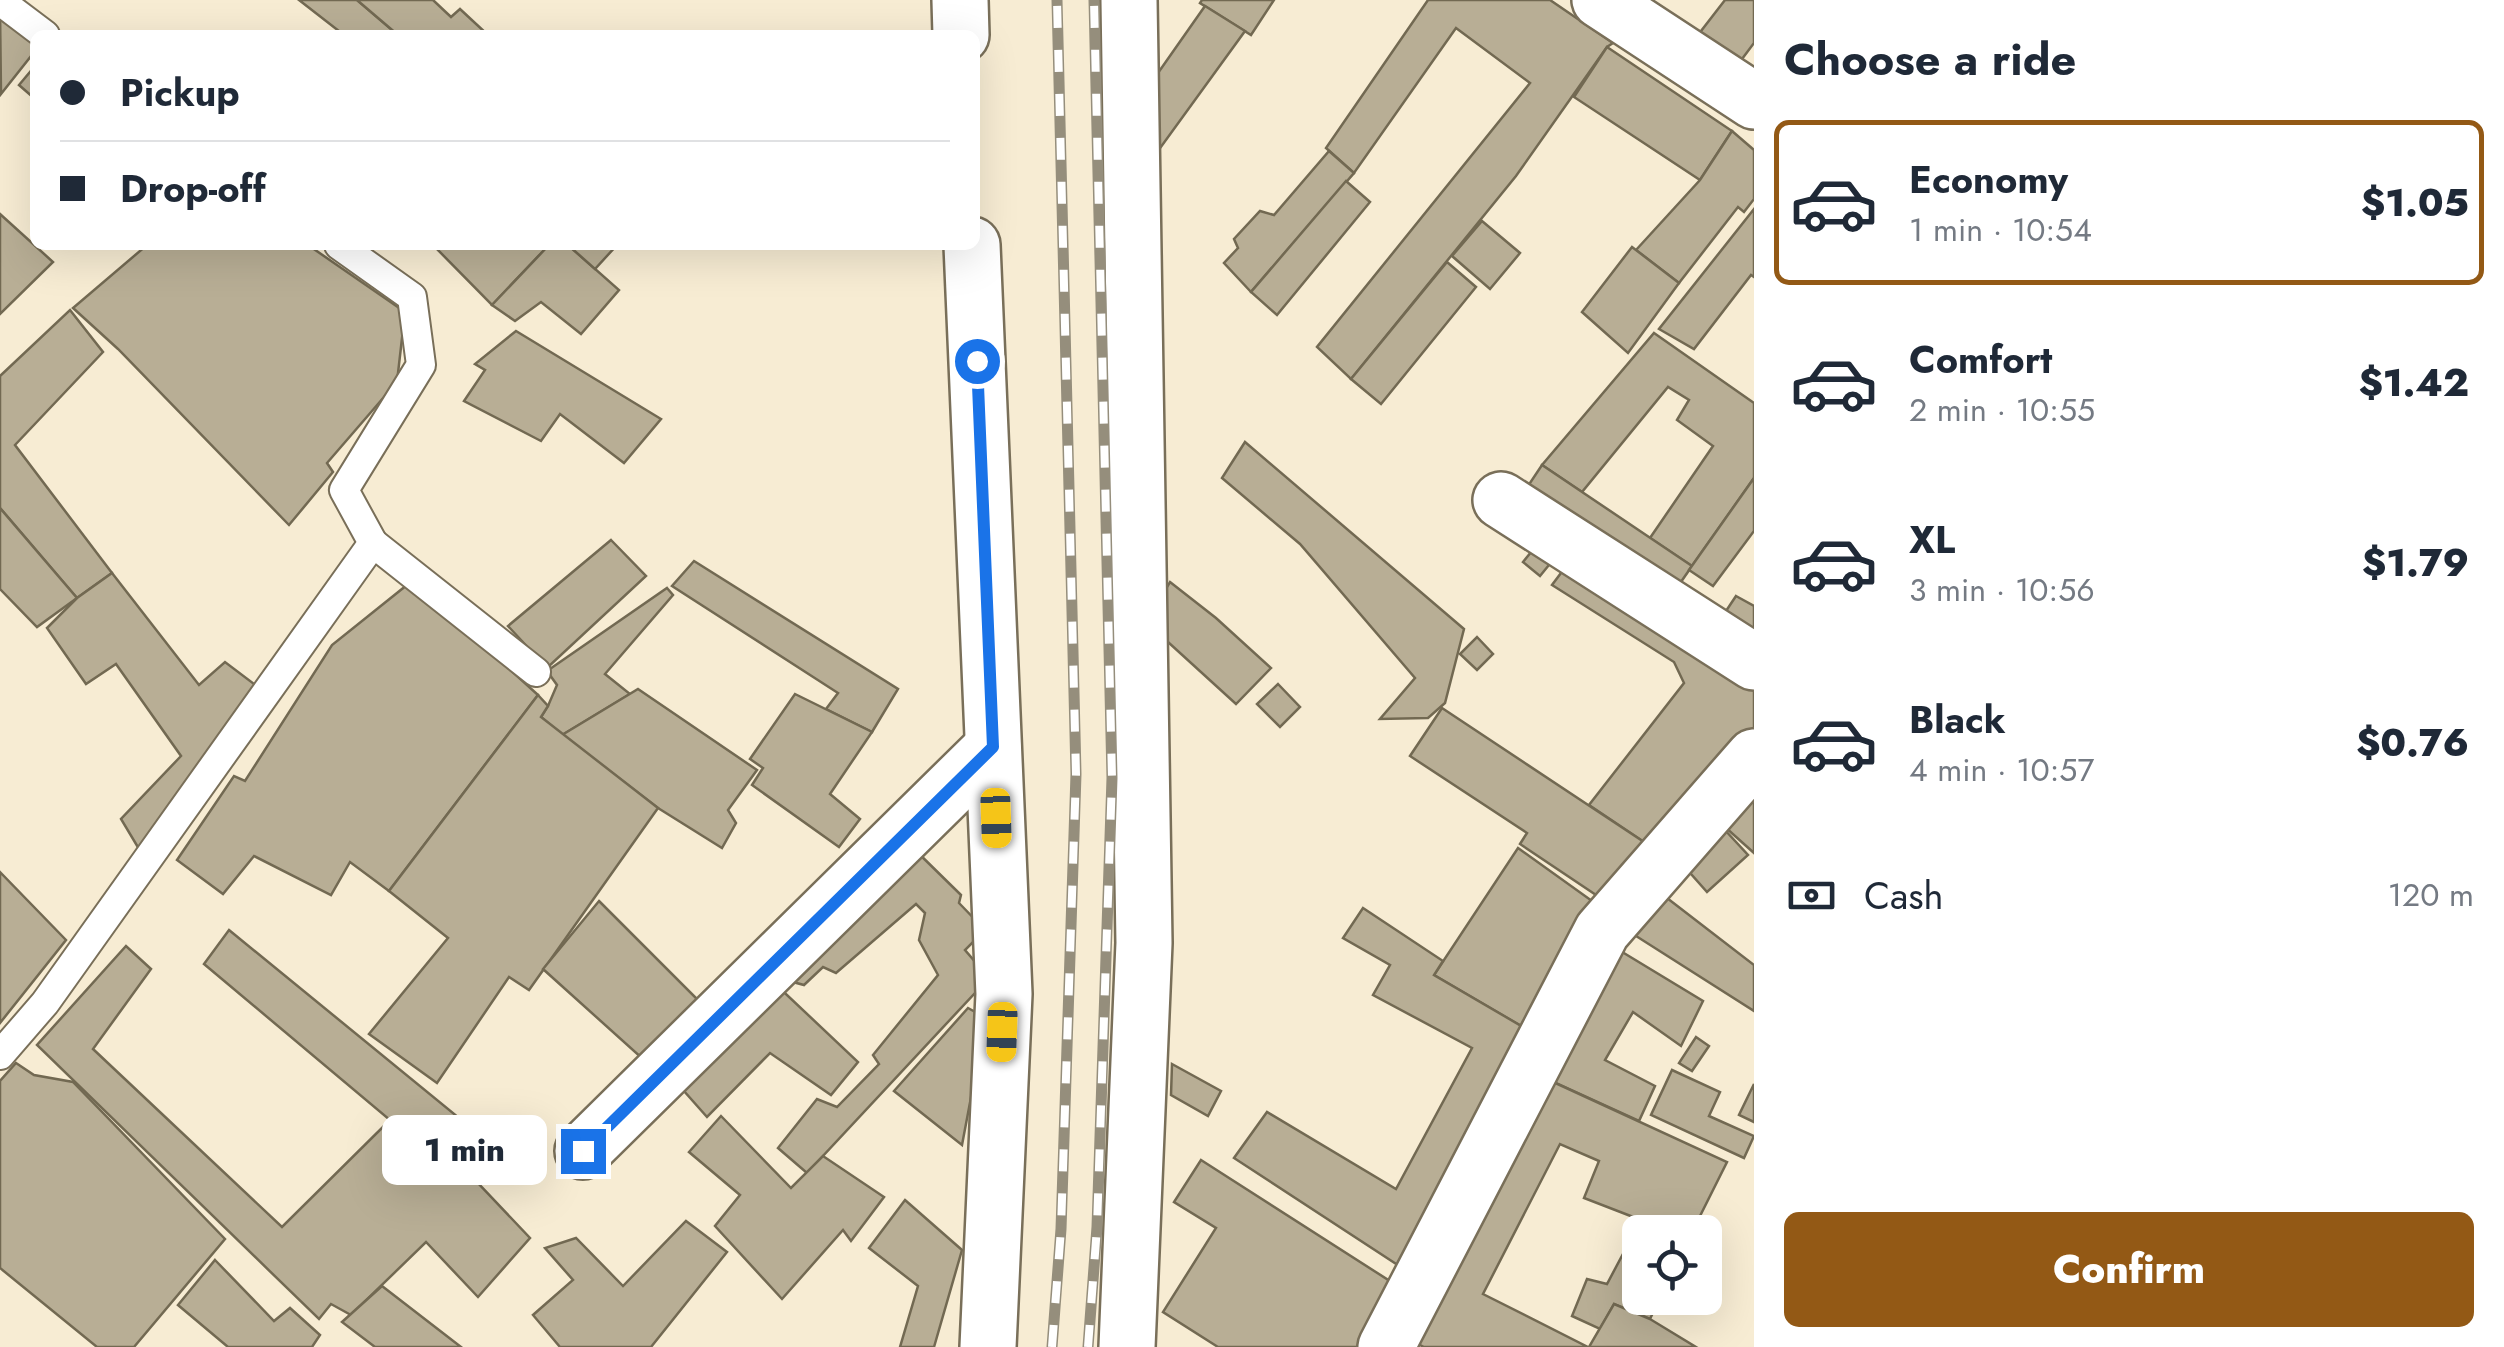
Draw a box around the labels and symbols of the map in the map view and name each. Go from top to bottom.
route start [955,339,1000,384]
car [980,787,1012,849]
car [986,1001,1018,1063]
callout: 1 min [383,1116,548,1186]
route end [561,1129,606,1174]

